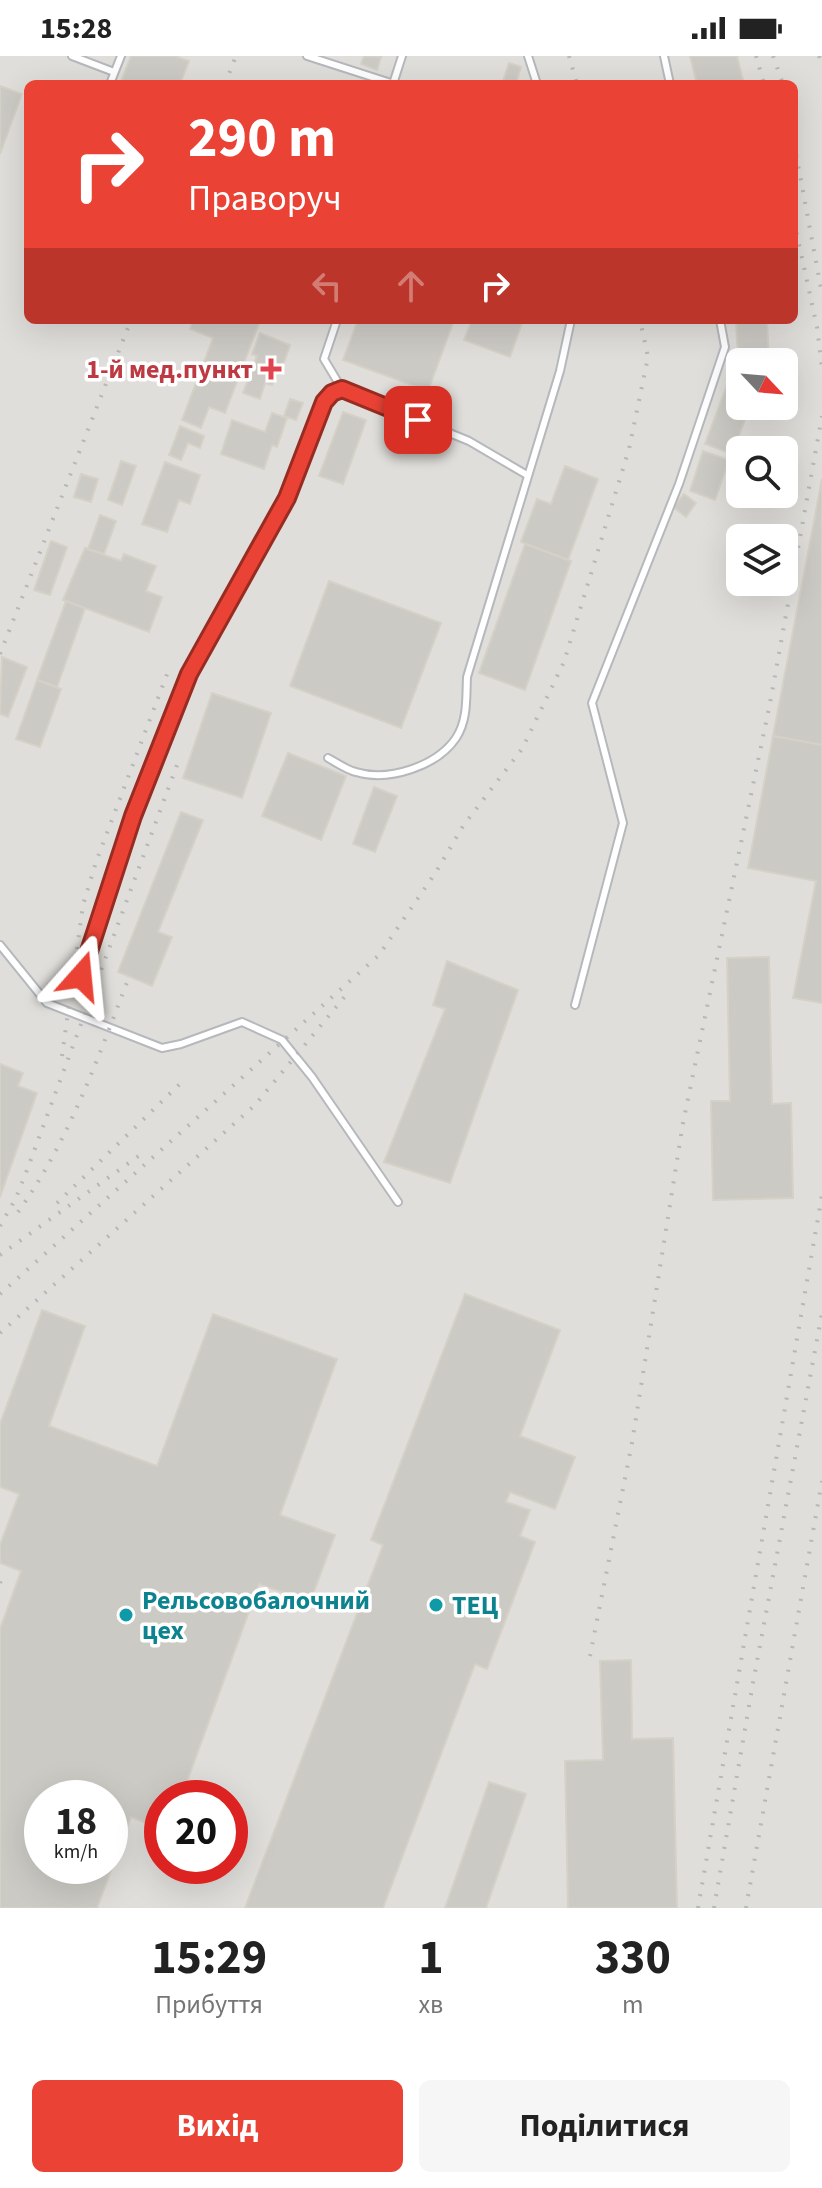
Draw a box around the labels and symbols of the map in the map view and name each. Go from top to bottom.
north arrow [726,348,798,420]
place label: 1-й мед.пункт [86,351,253,388]
marker: 1-й мед.пункт [260,358,282,380]
pin [384,386,452,454]
position arrow [39,934,123,1018]
place label: Рельсовобалочний цех [142,1582,370,1649]
place label: ТЕЦ [452,1587,499,1624]
marker: ТЕЦ [427,1596,445,1614]
marker: Рельсовобалочний цех [117,1606,135,1624]
speed limit sign: 20 [144,1780,248,1884]

